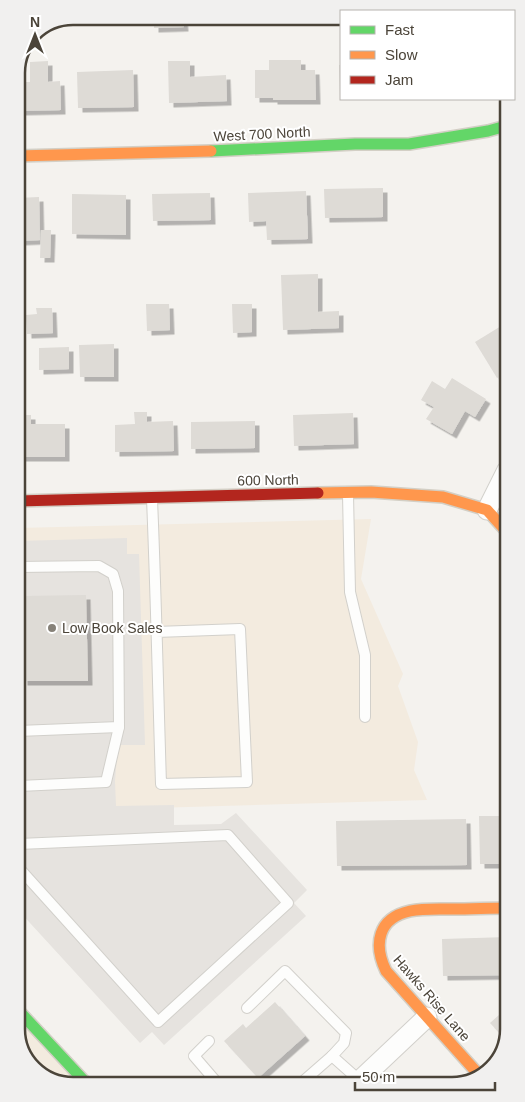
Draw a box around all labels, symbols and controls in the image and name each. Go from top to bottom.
north arrow [10,10,60,60]
legend [340,10,515,100]
text: N [30,14,40,30]
text: Fast [385,21,415,38]
text: Slow [385,46,418,63]
text: Jam [385,71,413,88]
street label: West 700 North [213,123,311,145]
street label: 600 North [237,471,299,489]
place label: Low Book Sales [62,620,162,636]
marker: Low Book Sales [46,622,58,634]
street label: Hawks Rise Lane [390,952,474,1045]
scale bar [355,1060,495,1092]
text: 50 m [362,1068,395,1085]

